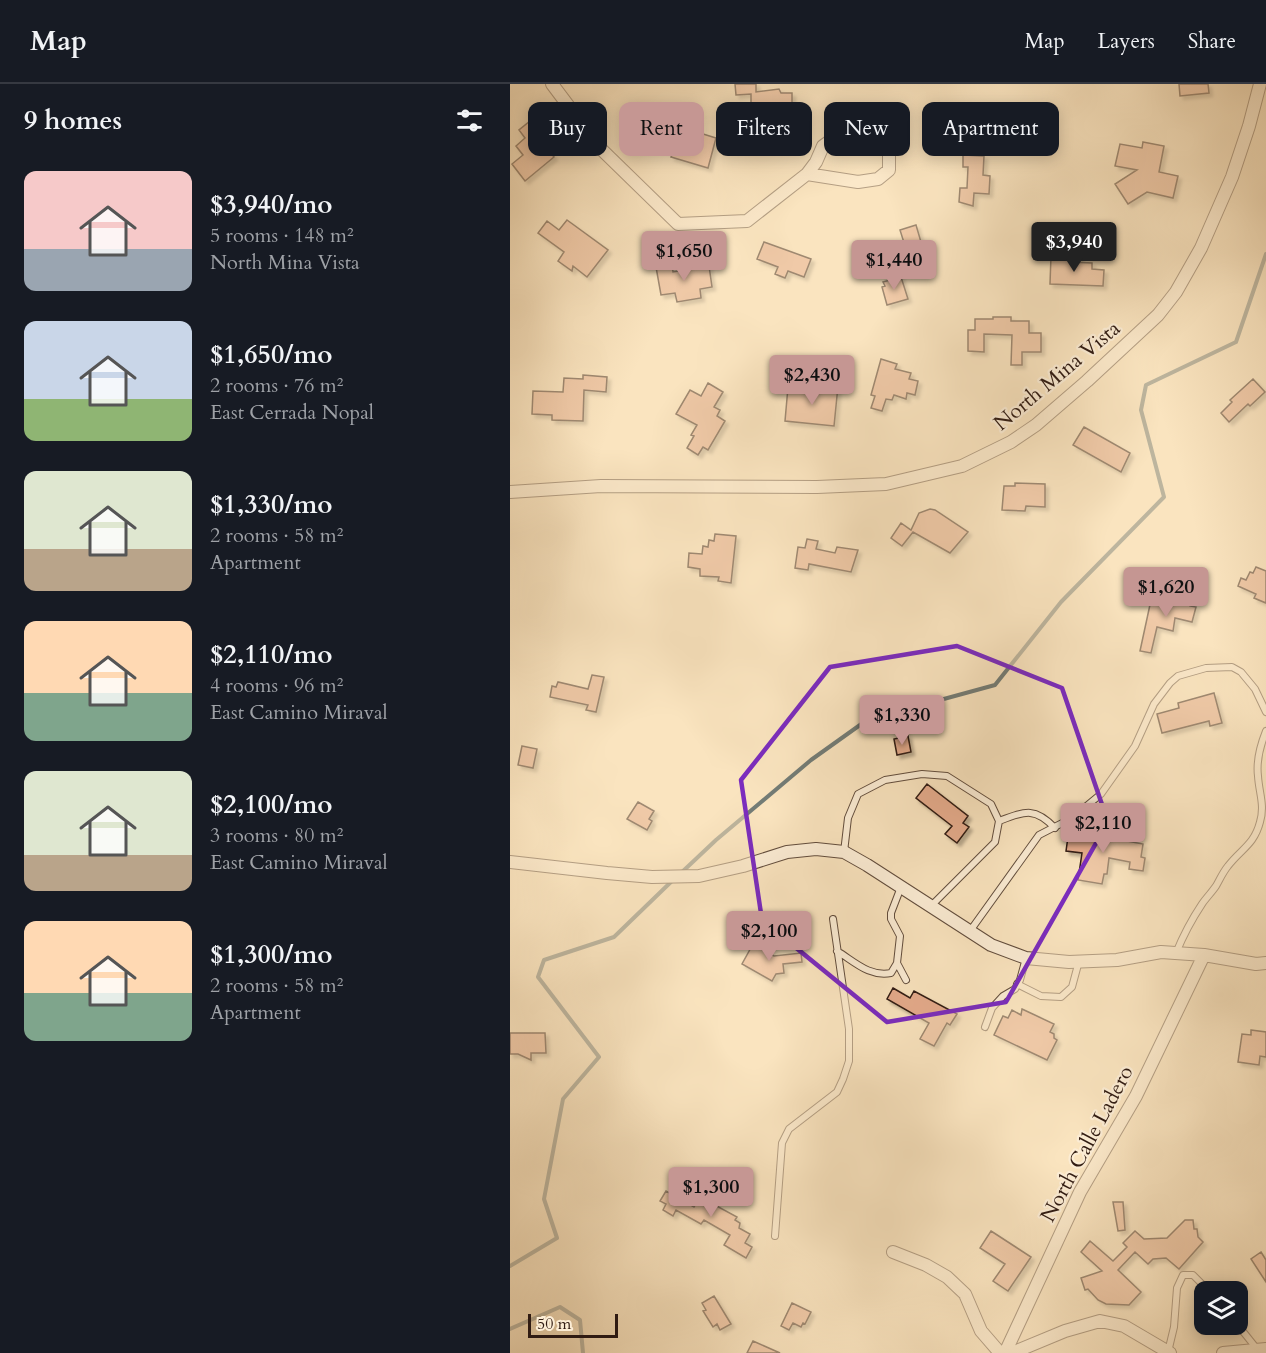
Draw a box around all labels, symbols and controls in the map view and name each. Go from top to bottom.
text: Map [30,22,87,60]
text: Map [1025,27,1065,56]
text: Layers [1098,27,1155,56]
text: Share [1188,27,1236,56]
chip: Buy [528,102,607,156]
chip: Rent [619,102,704,156]
chip: Filters [716,102,812,156]
chip: New [824,102,910,156]
chip: Apartment [922,102,1059,156]
text: 9 homes [24,103,122,138]
icon: filters [453,104,486,137]
text: $3,940/mo [210,187,333,222]
icon: home [72,195,144,267]
text: 5 rooms · 148 m² [210,222,354,249]
pin: $3,940 [1025,222,1123,273]
text: $3,940 [1045,228,1103,255]
pin: $1,650 [635,231,733,282]
text: $1,650 [655,237,713,264]
pin: $1,440 [845,240,943,291]
text: $1,440 [865,246,923,273]
text: North Mina Vista [210,249,360,276]
street label: North Mina Vista [987,314,1127,438]
text: $1,650/mo [210,337,333,372]
icon: home [72,345,144,417]
pin: $2,430 [763,355,861,406]
text: $2,430 [783,361,841,388]
text: 2 rooms · 76 m² [210,372,343,399]
text: East Cerrada Nopal [210,399,374,426]
text: $1,330/mo [210,487,333,522]
icon: home [72,495,144,567]
text: 2 rooms · 58 m² [210,522,343,549]
text: Apartment [210,549,301,576]
pin: $1,620 [1117,567,1215,618]
text: $1,620 [1137,573,1195,600]
text: $2,110/mo [210,637,333,672]
icon: home [72,645,144,717]
text: 4 rooms · 96 m² [210,672,343,699]
pin: $1,330 [853,695,951,746]
text: East Camino Miraval [210,699,388,726]
text: $1,330 [873,701,931,728]
text: $2,100/mo [210,787,333,822]
icon: home [72,795,144,867]
pin: $2,110 [1054,803,1152,854]
text: $2,110 [1074,809,1132,836]
text: 3 rooms · 80 m² [210,822,343,849]
text: East Camino Miraval [210,849,388,876]
pin: $2,100 [720,911,818,962]
text: $2,100 [740,917,798,944]
text: $1,300/mo [210,937,333,972]
icon: home [72,945,144,1017]
text: 2 rooms · 58 m² [210,972,343,999]
text: Apartment [210,999,301,1026]
street label: North Calle Ladero [1034,1061,1140,1227]
pin: $1,300 [662,1167,760,1218]
text: $1,300 [682,1173,740,1200]
map controls [1194,1281,1248,1335]
button: layers [1194,1281,1248,1335]
scale bar [528,1311,618,1338]
text: 50 m [537,1313,571,1335]

